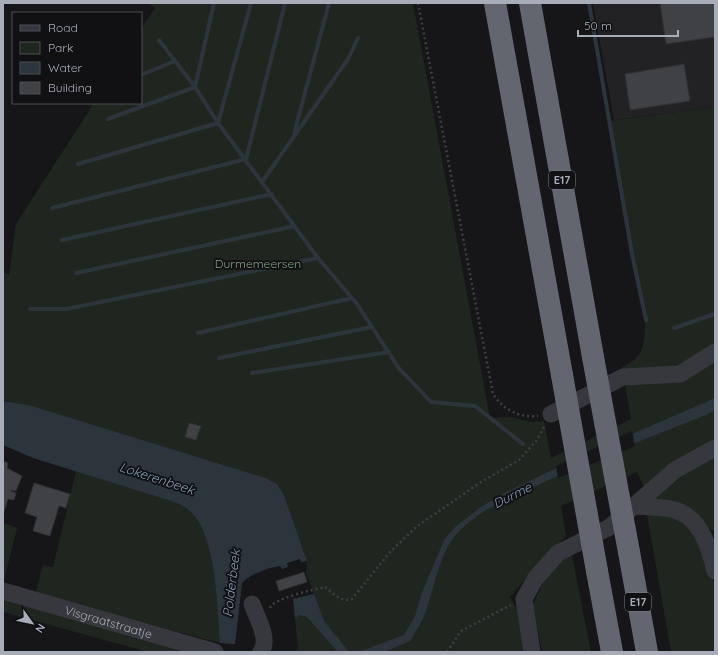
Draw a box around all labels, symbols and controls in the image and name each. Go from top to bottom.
legend [12,12,142,104]
scale bar [578,12,678,38]
text: 50 m [584,18,612,33]
text: Road [48,20,78,35]
text: Park [48,40,73,55]
text: Water [48,60,83,75]
text: Building [48,80,92,95]
road number: E17 [549,171,575,189]
park label: Durmemeersen [215,256,301,271]
water label: Lokerenbeek [117,458,197,498]
water label: Durme [490,478,534,511]
water label: Polderbeek [219,547,243,618]
road number: E17 [625,593,651,611]
street label: Visgraatstraatje [63,602,154,641]
north arrow [12,603,52,643]
text: N [32,621,48,636]

